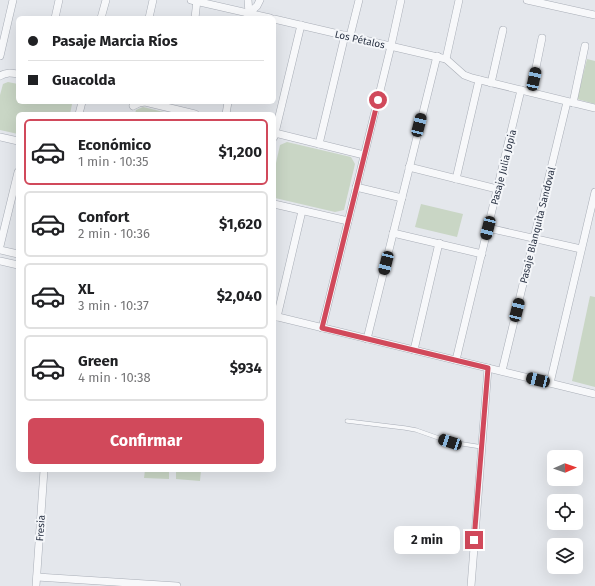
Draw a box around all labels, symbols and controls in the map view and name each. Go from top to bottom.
street label: Los Pétalos [334,28,386,52]
text: Pasaje Marcia Ríos [52,32,178,50]
car [526,66,542,92]
text: Guacolda [52,71,116,89]
route start [369,91,387,109]
car [410,112,428,138]
street label: Pasaje Julia Jopia [489,128,519,206]
icon: car [30,134,66,170]
text: Económico [78,136,151,154]
text: $1,200 [218,143,262,161]
text: 1 min · 10:35 [78,154,149,169]
street label: Pasaje Blanquita Sandoval [518,166,558,285]
icon: car [30,206,66,242]
text: Confort [78,208,130,226]
text: $1,620 [219,215,262,233]
car [479,215,497,241]
text: 2 min · 10:36 [78,226,150,241]
car [377,250,395,276]
icon: car [30,278,66,314]
text: XL [78,280,94,298]
text: $2,040 [217,287,262,305]
car [508,297,526,323]
text: 3 min · 10:37 [78,298,149,313]
icon: car [30,350,66,386]
text: Green [78,352,118,370]
text: $934 [230,359,262,377]
text: 4 min · 10:38 [78,370,151,385]
car [525,371,551,389]
button: Confirmar [28,418,264,464]
car [437,433,463,451]
north arrow [547,450,583,486]
map controls [547,450,583,574]
button: locate [547,494,583,530]
street label: Fresia [34,514,48,542]
callout: 2 min [394,526,460,554]
route end [465,531,483,549]
text: 2 min [411,532,443,547]
button: layers [547,538,583,574]

